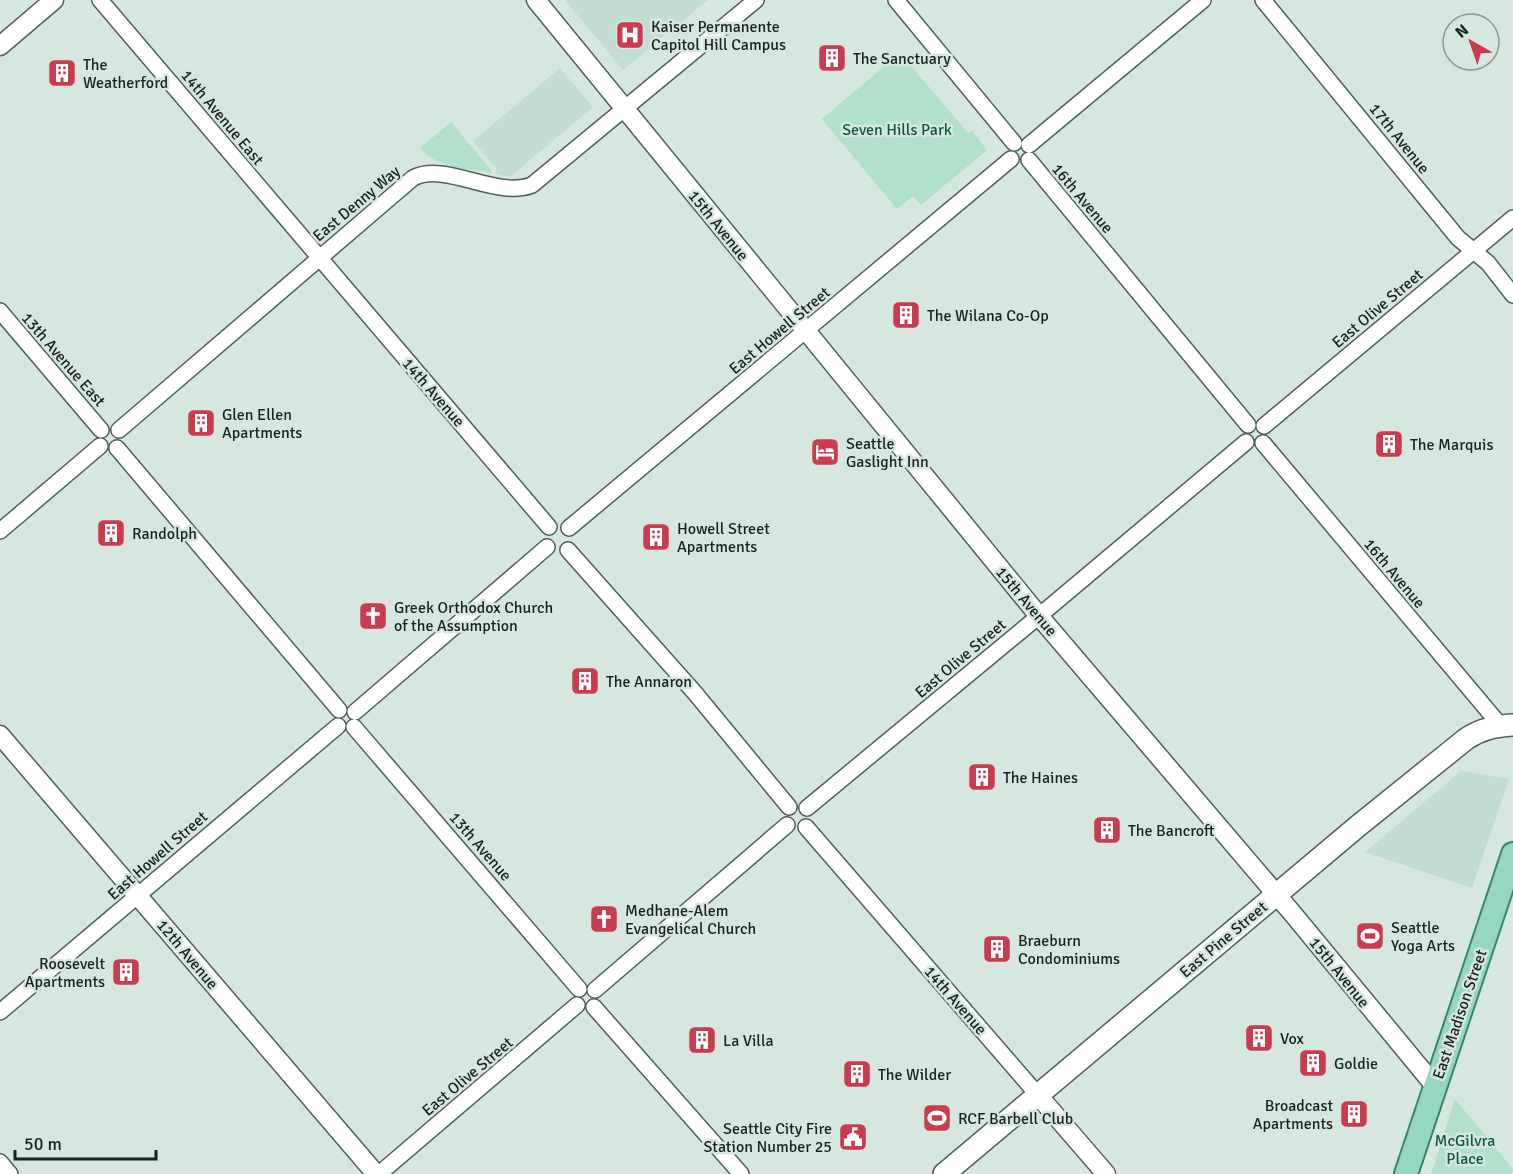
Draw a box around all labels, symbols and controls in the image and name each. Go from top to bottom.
north arrow [1441,12,1501,72]
place label: Kaiser Permanente Capitol Hill Campus [651,17,786,55]
hospital icon: Kaiser Permanente Capitol Hill Campus [614,19,646,51]
text: N [1451,20,1473,43]
building icon: The Sanctuary [816,42,848,74]
place label: The Sanctuary [853,49,951,69]
place label: The Weatherford [83,55,168,93]
building icon: The Weatherford [46,57,78,89]
street label: 14th Avenue East [177,66,268,170]
street label: 17th Avenue [1365,99,1434,178]
park label: Seven Hills Park [842,120,952,140]
street label: 16th Avenue [1047,160,1117,238]
street label: East Denny Way [309,161,405,246]
street label: 15th Avenue [684,186,753,265]
street label: East Olive Street [1328,265,1428,353]
street label: East Howell Street [725,282,835,379]
building icon: The Wilana Co-Op [890,299,922,331]
place label: The Wilana Co-Op [927,306,1049,326]
street label: 13th Avenue East [17,308,110,411]
street label: 14th Avenue [398,354,469,431]
place label: Glen Ellen Apartments [222,405,302,443]
building icon: Glen Ellen Apartments [185,407,217,439]
building icon: The Marquis [1373,428,1405,460]
place label: Seattle Gaslight Inn [846,434,929,472]
place label: The Marquis [1410,435,1493,455]
hotel icon: Seattle Gaslight Inn [809,436,841,468]
building icon: Randolph [95,517,127,549]
place label: Howell Street Apartments [677,519,770,557]
building icon: Howell Street Apartments [640,521,672,553]
place label: Randolph [132,524,197,544]
street label: 16th Avenue [1359,535,1429,613]
street label: 15th Avenue [991,563,1061,641]
place label: Greek Orthodox Church of the Assumption [394,598,553,636]
church icon: Greek Orthodox Church of the Assumption [357,600,389,632]
street label: East Olive Street [911,615,1011,703]
building icon: The Annaron [569,665,601,697]
place label: The Annaron [606,672,692,692]
building icon: The Haines [966,761,998,793]
place label: The Haines [1003,768,1078,788]
street label: East Howell Street [104,807,212,905]
street label: 13th Avenue [445,808,516,885]
building icon: The Bancroft [1091,814,1123,846]
place label: The Bancroft [1128,821,1215,841]
street label: East Pine Street [1176,897,1272,982]
place label: Medhane-Alem Evangelical Church [625,901,756,939]
church icon: Medhane-Alem Evangelical Church [588,903,620,935]
street label: 12th Avenue [152,916,222,994]
place label: Seattle Yoga Arts [1391,918,1455,956]
sports icon: Seattle Yoga Arts [1354,920,1386,952]
place label: Braeburn Condominiums [1018,931,1120,969]
building icon: Braeburn Condominiums [981,933,1013,965]
street label: 15th Avenue [1305,933,1374,1012]
street label: East Madison Street [1428,946,1492,1082]
place label: Roosevelt Apartments [25,954,105,992]
building icon: Roosevelt Apartments [110,956,142,988]
street label: 14th Avenue [920,962,991,1039]
building icon: Vox [1243,1022,1275,1054]
building icon: La Villa [686,1024,718,1056]
place label: Vox [1280,1029,1304,1049]
place label: La Villa [723,1031,774,1051]
street label: East Olive Street [418,1033,518,1121]
building icon: Goldie [1297,1047,1329,1079]
place label: Goldie [1334,1054,1378,1074]
building icon: The Wilder [841,1058,873,1090]
place label: The Wilder [878,1065,951,1085]
place label: Broadcast Apartments [1253,1096,1333,1134]
building icon: Broadcast Apartments [1338,1098,1370,1130]
sports icon: RCF Barbell Club [921,1102,953,1134]
place label: RCF Barbell Club [958,1109,1073,1129]
place label: Seattle City Fire Station Number 25 [703,1119,832,1157]
public building icon: Seattle City Fire Station Number 25 [837,1121,869,1153]
scale bar [15,1123,156,1161]
park label: McGilvra Place [1435,1131,1495,1169]
text: 50 m [24,1133,62,1155]

